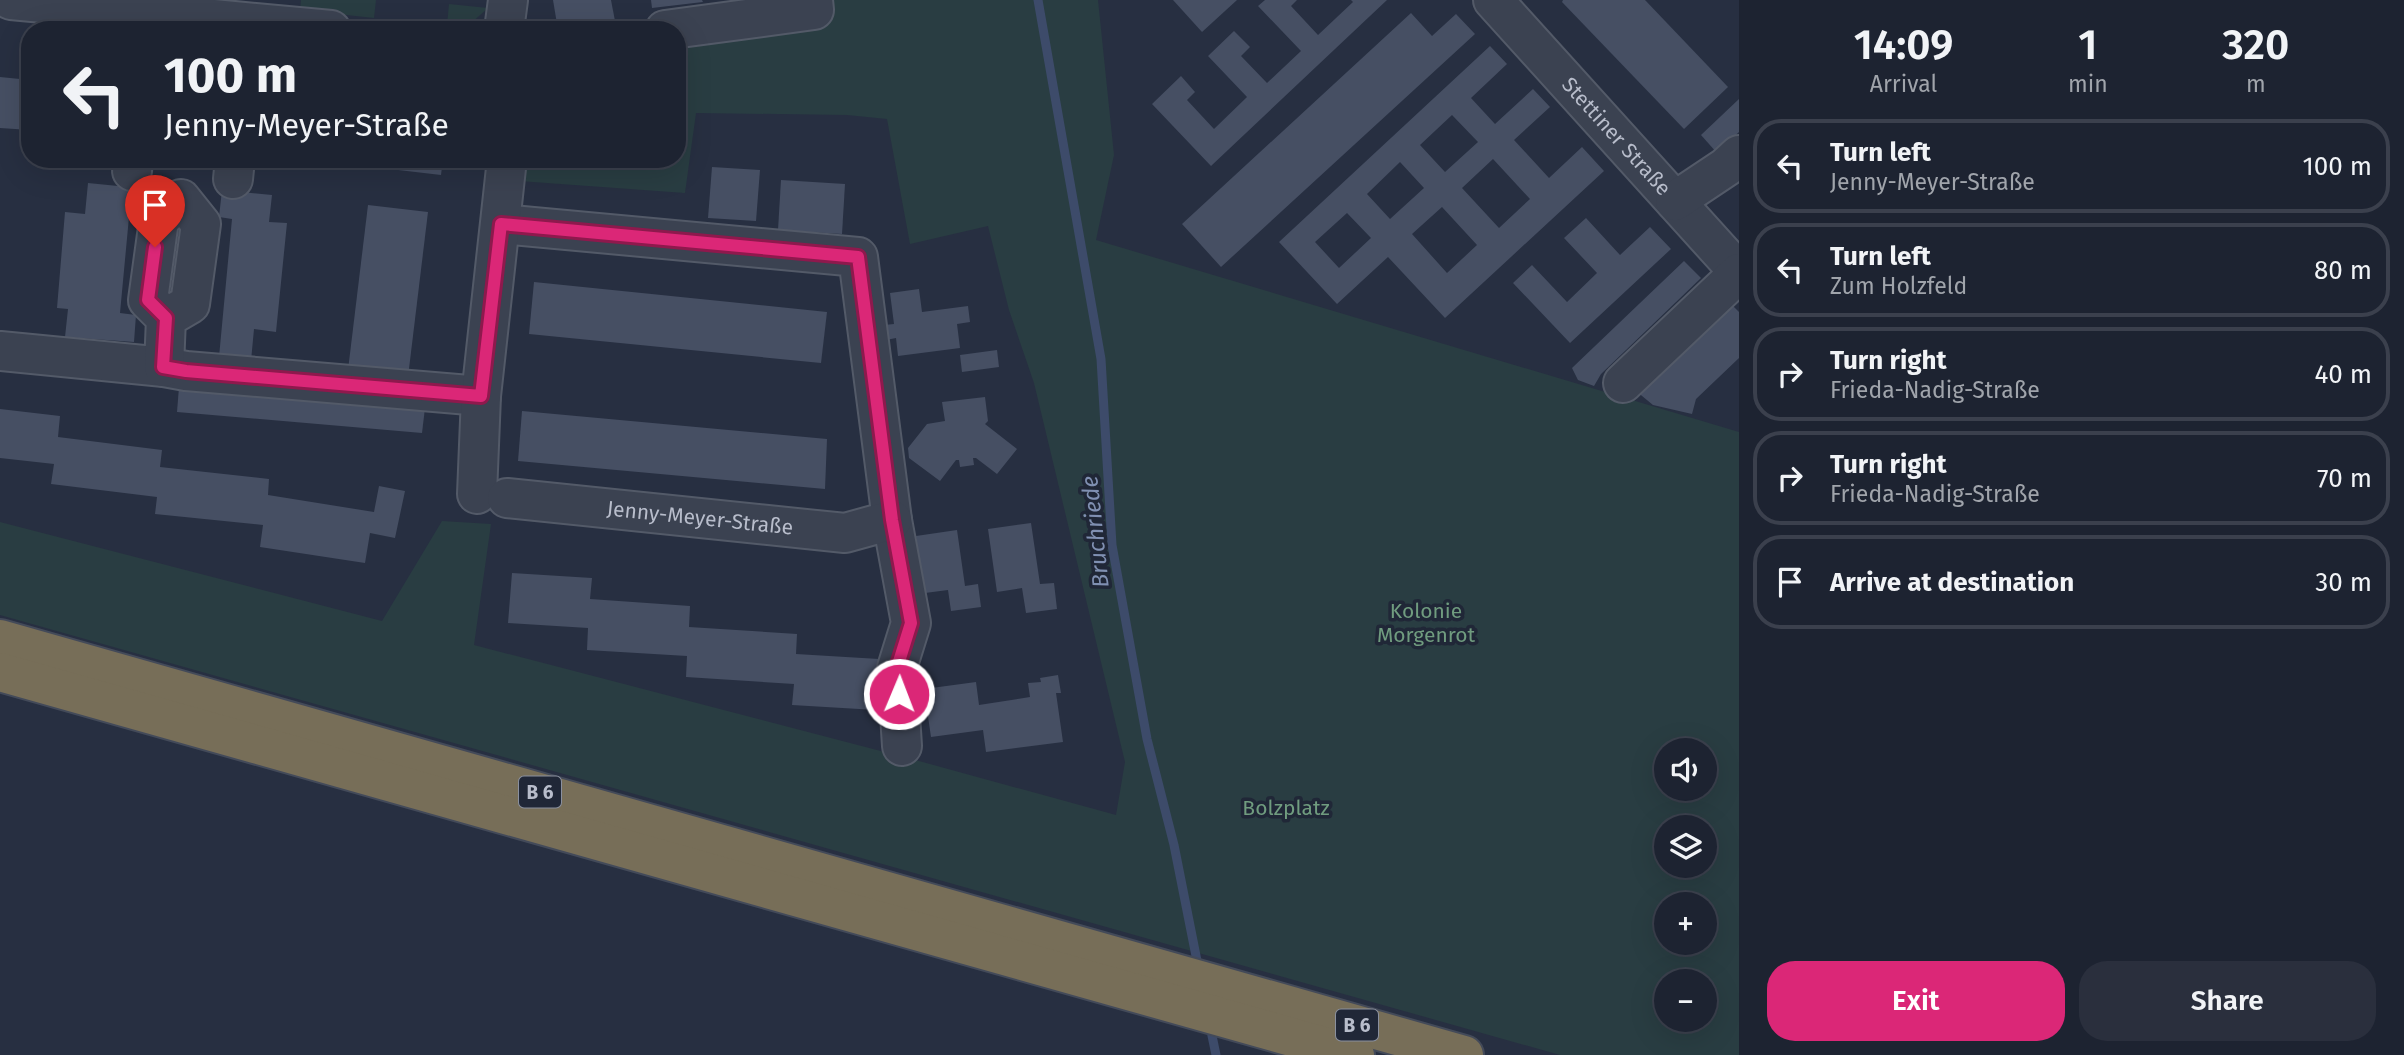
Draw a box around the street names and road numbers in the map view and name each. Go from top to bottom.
street label: Stettiner Straße [1556,72,1677,201]
street label: Jenny-Meyer-Straße [606,495,794,541]
road number: B 6 [519,776,561,807]
road number: B 6 [1336,1009,1378,1040]

